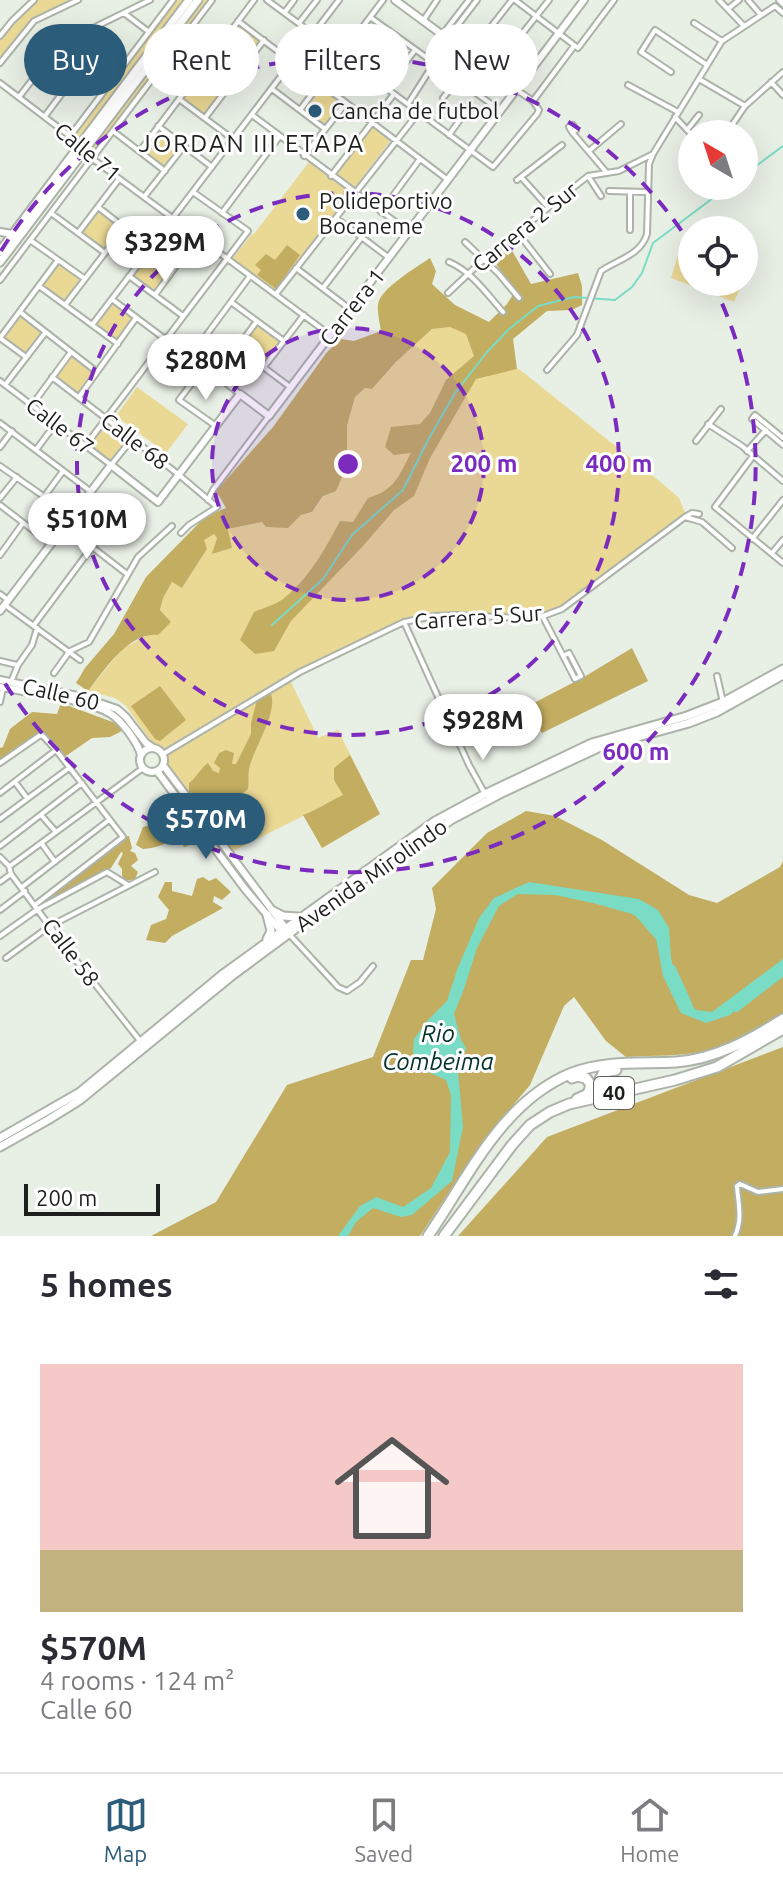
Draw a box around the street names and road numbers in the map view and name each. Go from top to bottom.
street label: Calle 71 [50,117,126,186]
street label: Carrera 2 Sur [467,176,583,277]
street label: Carrera 1 [314,263,389,350]
street label: Calle 67 [21,392,99,459]
street label: Calle 68 [96,407,174,474]
street label: Carrera 5 Sur [413,600,543,633]
street label: Calle 60 [20,673,102,715]
street label: Avenida Mirolindo [290,813,451,936]
street label: Calle 58 [38,913,105,991]
road number: 40 [594,1077,634,1109]

